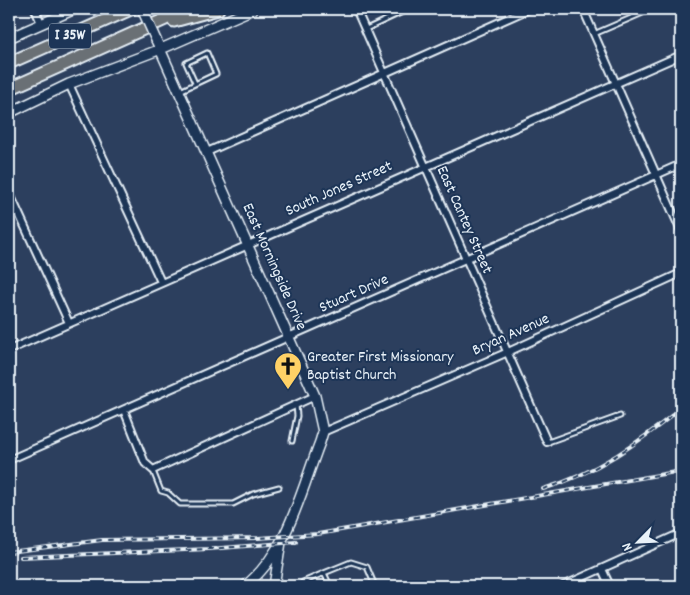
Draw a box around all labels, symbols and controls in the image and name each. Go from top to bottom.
road number: I 35W [49,24,91,48]
street label: South Jones Street [282,155,396,223]
street label: East Cantey Street [430,162,498,278]
street label: East Morningside Drive [236,200,312,334]
street label: Stuart Drive [316,269,392,319]
street label: Bryan Avenue [469,308,553,362]
place label: Greater First Missionary Baptist Church [307,346,454,387]
church icon: Greater First Missionary Baptist Church [273,351,303,390]
north arrow [612,518,662,568]
text: N [617,539,638,554]

